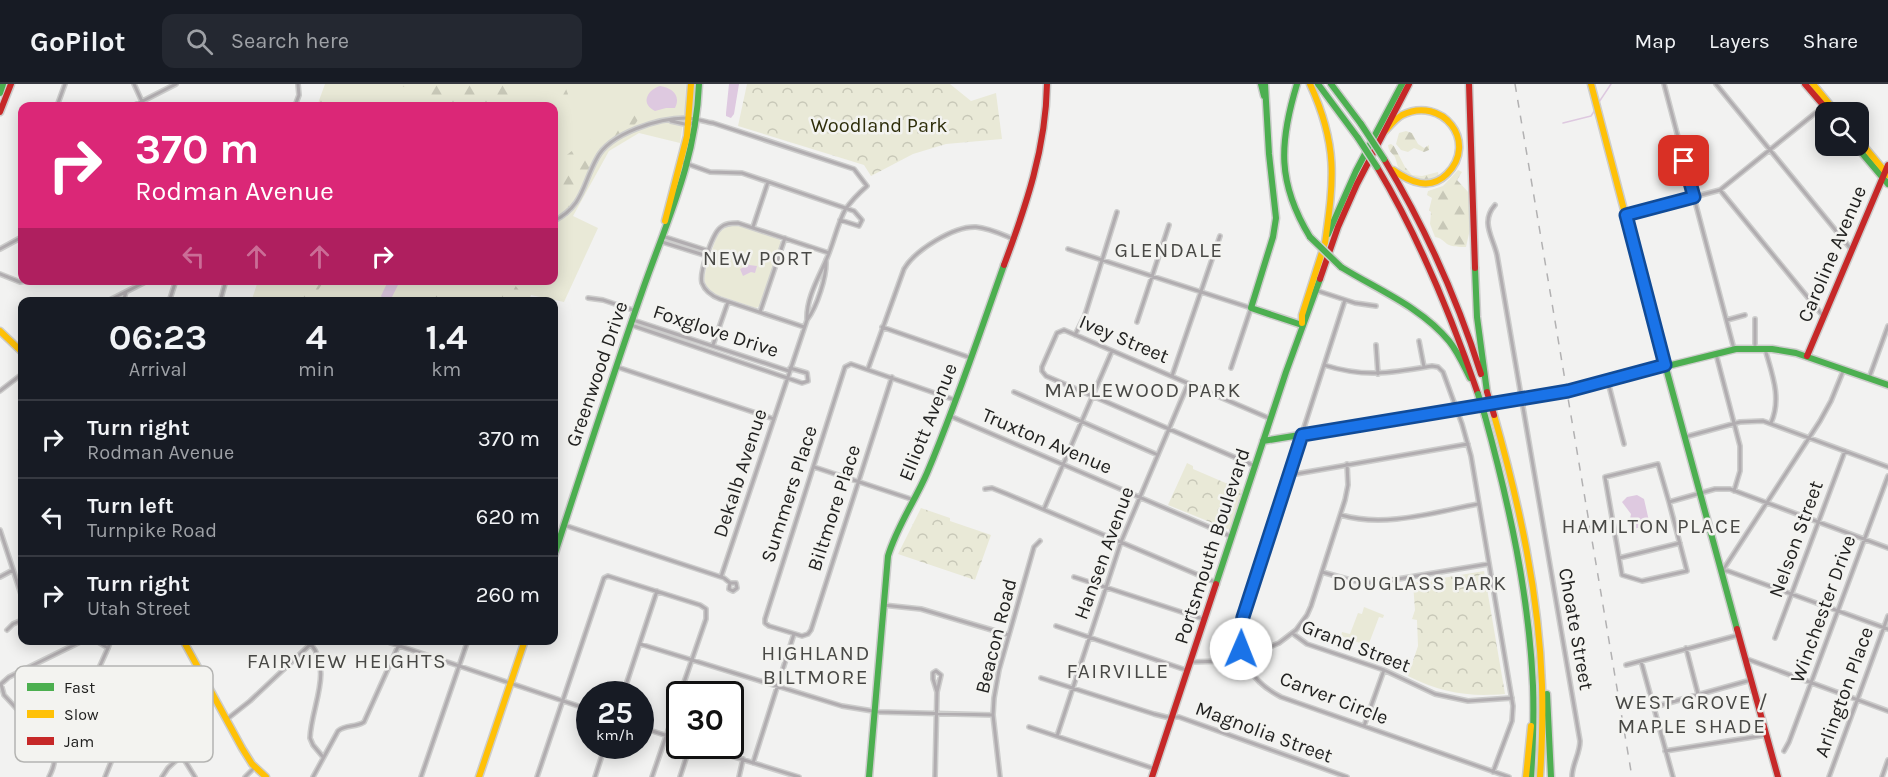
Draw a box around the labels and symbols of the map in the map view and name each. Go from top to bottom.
park label: Woodland Park [811,114,947,137]
pin [1658,135,1709,186]
street label: Caroline Avenue [1793,182,1871,326]
district label: GLENDALE [1114,238,1224,262]
district label: NEW PORT [703,246,813,270]
street label: Greenwood Drive [561,298,633,450]
street label: Foxglove Drive [650,300,782,362]
street label: Ivey Street [1076,310,1173,368]
street label: Elliott Avenue [894,360,962,484]
district label: MAPLEWOOD PARK [1044,378,1242,402]
street label: Truxton Avenue [978,403,1116,479]
street label: Dekalb Avenue [708,406,772,540]
street label: Summers Place [756,423,822,565]
street label: Biltmore Place [803,442,865,574]
street label: Portsmouth Boulevard [1169,445,1255,647]
street label: Nelson Street [1764,477,1828,601]
street label: Hansen Avenue [1069,483,1139,623]
district label: HAMILTON PLACE [1561,514,1743,538]
street label: Winchester Drive [1786,532,1860,686]
street label: Choate Street [1554,566,1598,692]
district label: DOUGLASS PARK [1333,571,1507,595]
street label: Beacon Road [971,576,1021,696]
street label: Grand Street [1298,615,1414,677]
position arrow [1209,617,1273,681]
street label: Arlington Place [1810,624,1878,760]
district label: HIGHLAND BILTMORE [761,641,871,689]
district label: FAIRVIEW HEIGHTS [247,649,447,673]
district label: FAIRVILLE [1066,659,1170,683]
legend [15,666,213,762]
street label: Carver Circle [1276,667,1392,729]
text: Fast [64,678,95,697]
speed limit sign: 30 [666,681,744,759]
district label: WEST GROVE / MAPLE SHADE [1615,690,1769,738]
street label: Magnolia Street [1192,696,1336,768]
text: Slow [64,705,99,724]
text: Jam [64,732,94,751]

